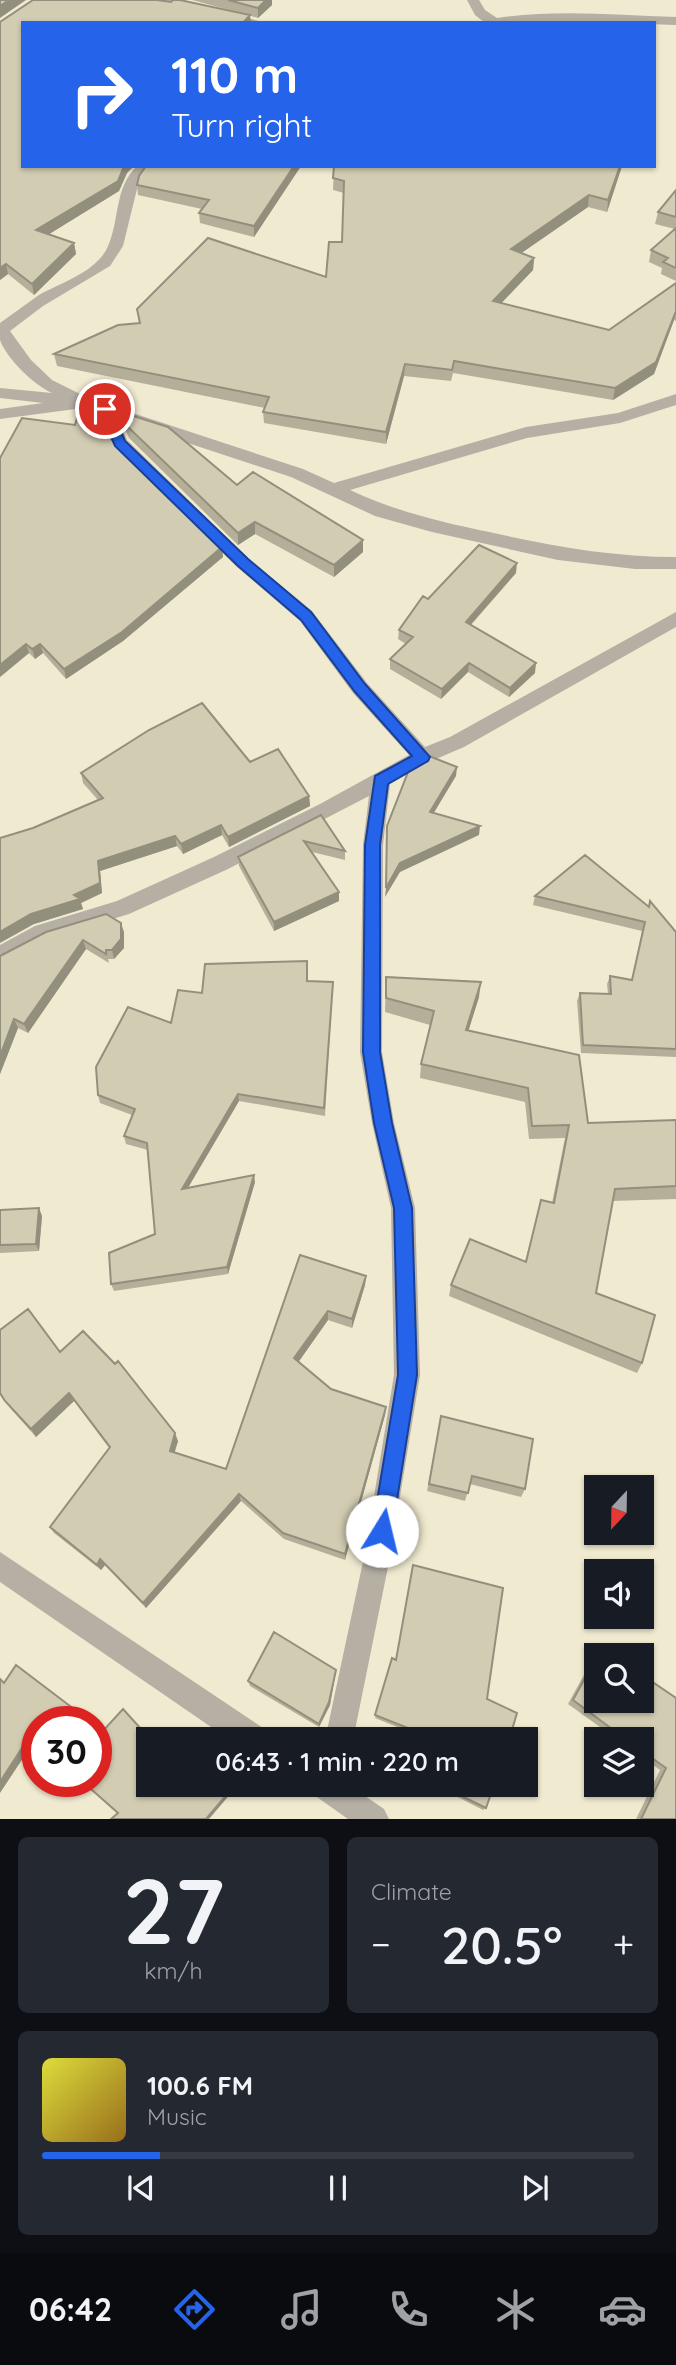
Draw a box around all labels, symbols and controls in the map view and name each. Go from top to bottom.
text: 110 m [171,44,298,105]
icon: right [56,49,147,140]
text: Turn right [171,105,312,145]
pin [75,379,135,439]
icon: arrive [86,390,124,428]
north arrow [584,1475,654,1545]
map controls [584,1475,654,1797]
position arrow [345,1494,419,1568]
button: sound [584,1559,654,1629]
button: search [584,1643,654,1713]
speed limit sign: 30 [21,1706,112,1797]
button: layers [584,1727,654,1797]
text: 06:43 · 1 min · 220 m [215,1745,459,1778]
text: 27 [123,1853,224,1967]
text: Climate [371,1877,452,1906]
text: 20.5° [441,1912,562,1977]
text: − [371,1920,391,1968]
text: + [613,1920,634,1968]
text: km/h [144,1956,203,1985]
text: 100.6 FM [147,2069,253,2102]
text: Music [147,2102,207,2131]
icon: previous [122,2169,160,2207]
icon: pause [319,2169,357,2207]
icon: next [516,2169,554,2207]
icon: directions [170,2285,219,2334]
icon: music [277,2285,326,2334]
icon: phone [384,2285,433,2334]
icon: climate [491,2285,540,2334]
icon: car [598,2285,647,2334]
text: 06:42 [29,2289,112,2329]

